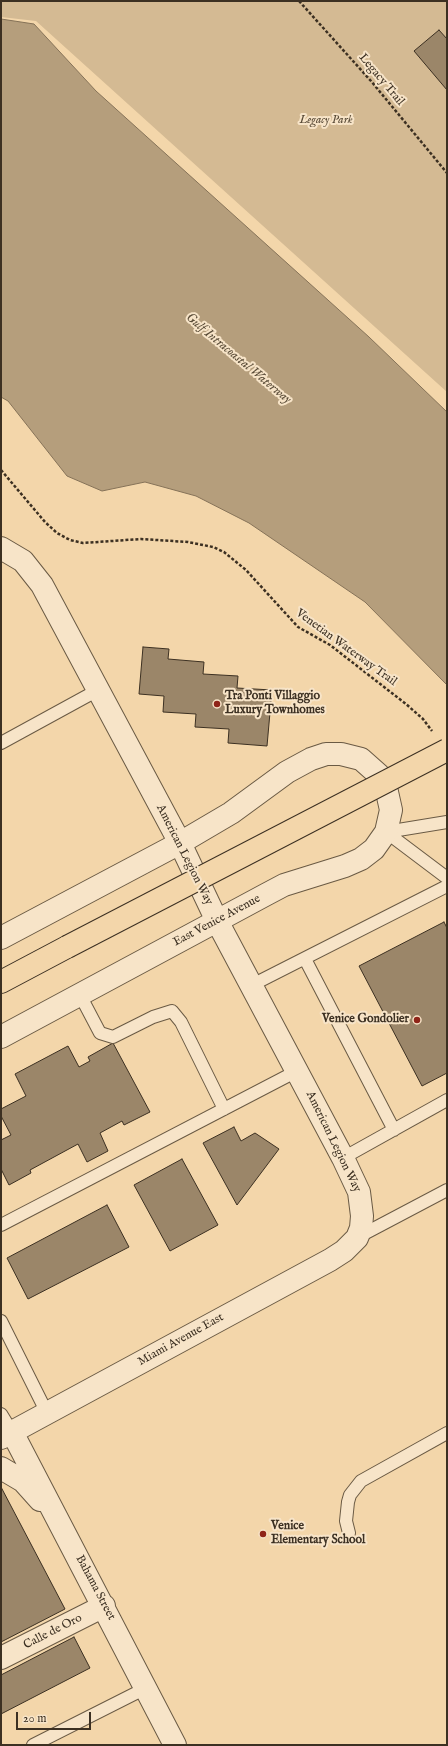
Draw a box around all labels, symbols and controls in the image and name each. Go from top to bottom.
street label: Legacy Trail [355,51,407,109]
park label: Legacy Park [299,114,353,128]
water label: Gulf Intracoastal Waterway [182,310,294,408]
street label: Venetian Waterway Trail [293,606,399,690]
place label: Tra Ponti Villaggio Luxury Townhomes [225,690,325,718]
marker: Tra Ponti Villaggio Luxury Townhomes [212,699,222,709]
street label: American Legion Way [152,802,216,908]
street label: East Venice Avenue [171,892,263,950]
place label: Venice Gondolier [322,1013,409,1027]
marker: Venice Gondolier [412,1015,422,1025]
street label: American Legion Way [302,1089,364,1195]
street label: Miami Avenue East [136,1310,226,1370]
place label: Venice Elementary School [271,1520,365,1548]
marker: Venice Elementary School [258,1529,268,1539]
street label: Bahama Street [72,1553,118,1623]
street label: Calle de Oro [21,1611,85,1653]
scale bar [18,1704,93,1730]
text: 20 m [23,1711,46,1726]

